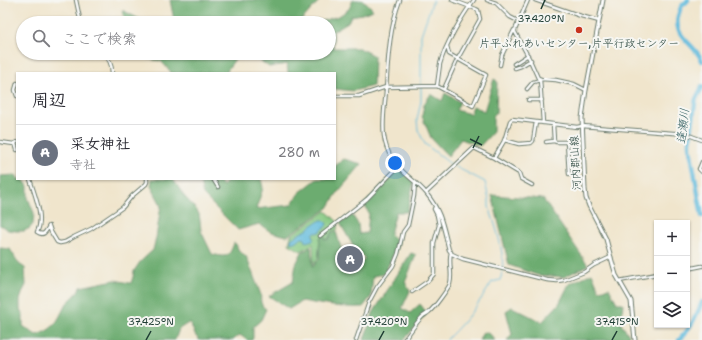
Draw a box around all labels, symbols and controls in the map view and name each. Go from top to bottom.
text: 37.420°N [518,12,564,25]
search box [16,16,336,60]
marker: 片平ふれあいセンター,片平行政センター [574,25,584,35]
icon: search [30,27,52,49]
text: ここで検索 [62,29,137,49]
place label: 片平ふれあいセンター,片平行政センター [479,36,679,51]
text: 周辺 [32,89,66,111]
water label: 逢瀬川 [673,107,693,145]
text: 采女神社 [70,134,130,154]
street label: 河内郡山線 [567,135,584,191]
text: A [40,144,50,161]
text: 280 m [278,144,320,161]
your location [385,153,405,173]
text: 寺社 [70,156,96,173]
map controls [654,220,690,328]
button: + [654,220,690,256]
pin: A [337,244,363,274]
button: − [654,256,690,292]
button: layers [654,292,690,328]
text: 37.425°N [128,315,174,328]
text: 37.420°N [361,315,407,328]
text: 37.415°N [595,315,639,328]

